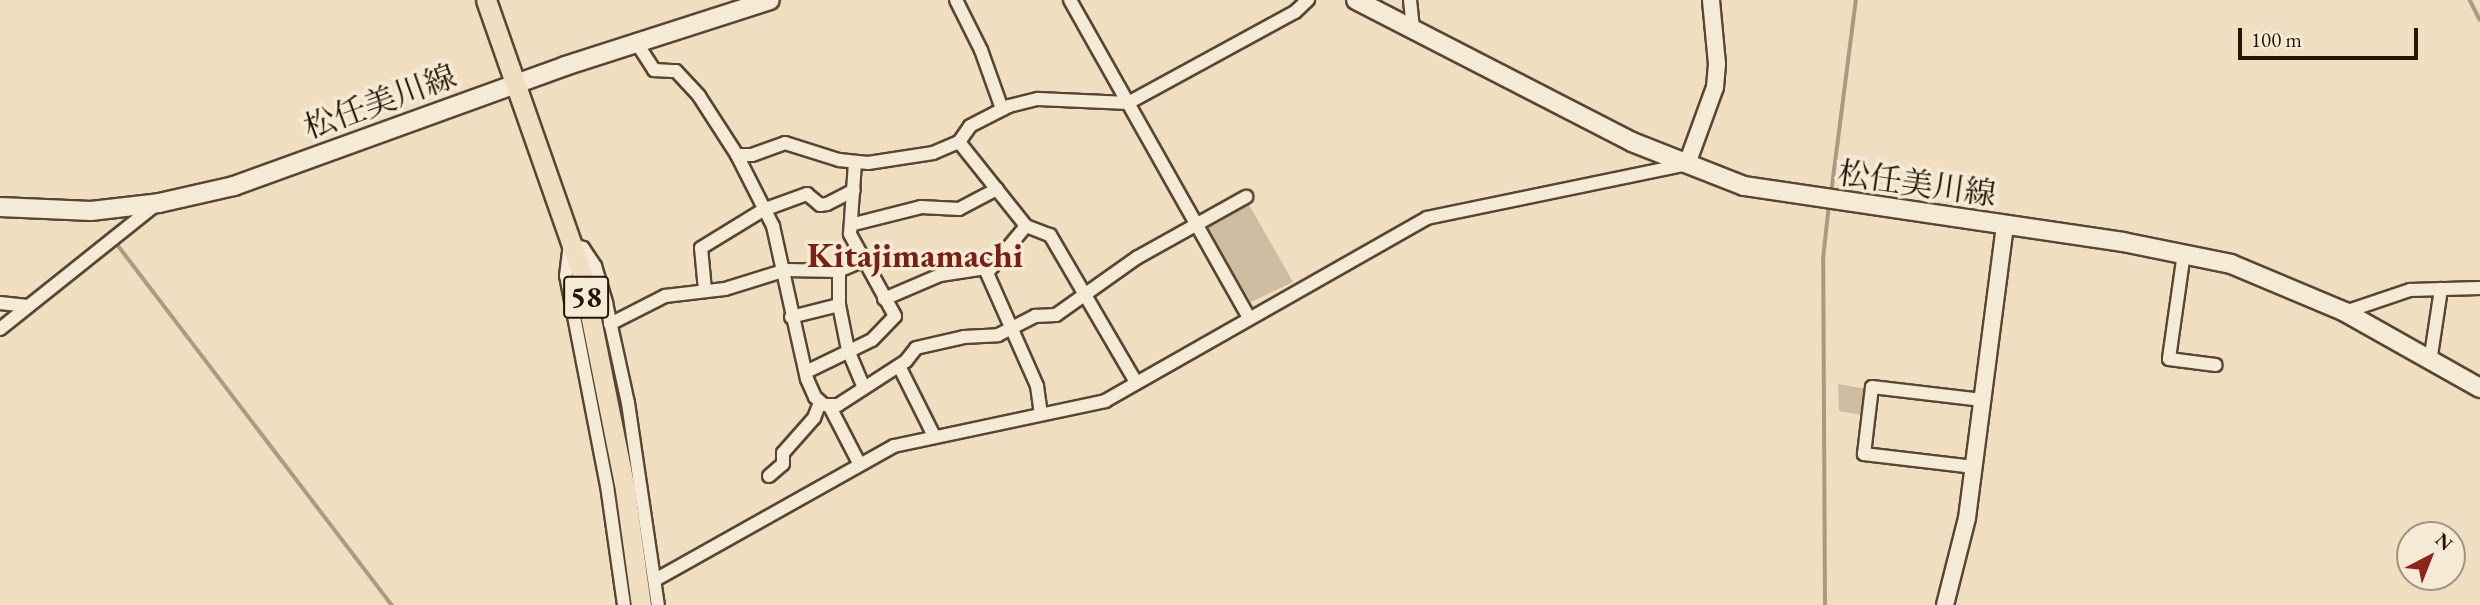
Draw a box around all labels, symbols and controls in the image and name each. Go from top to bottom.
scale bar [2242,14,2422,58]
text: 100 m [2251,26,2302,53]
street label: 松任美川線 [298,57,462,147]
street label: 松任美川線 [1835,154,1999,214]
district label: Kitajimamachi [807,234,1023,276]
road number: 58 [562,270,610,324]
north arrow [2396,521,2466,591]
text: N [2430,527,2458,556]

